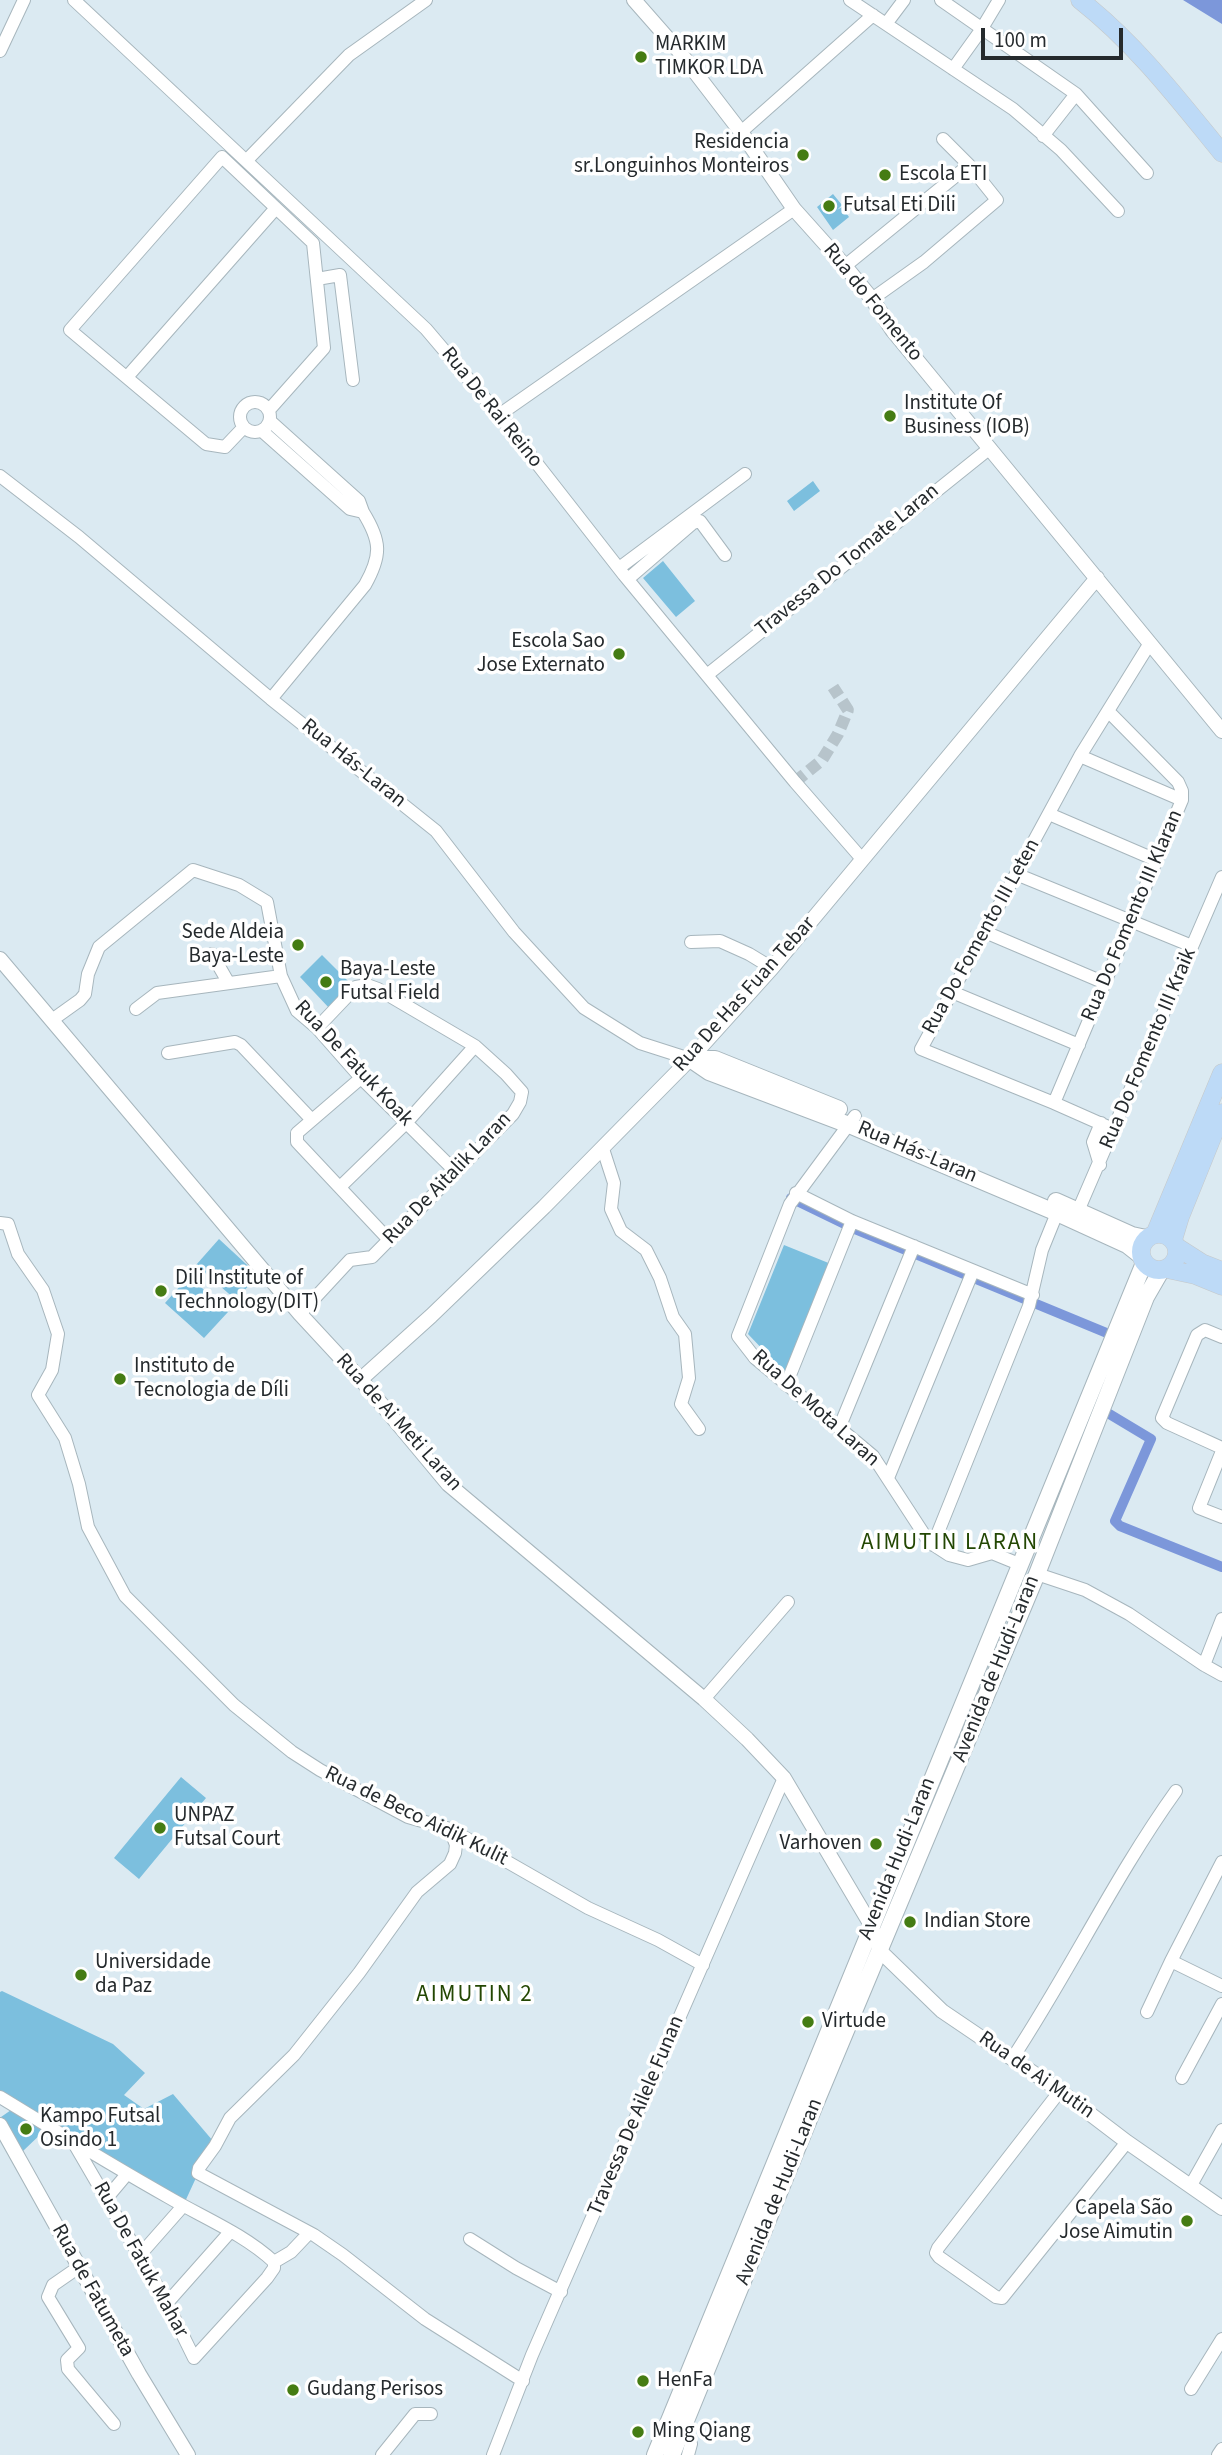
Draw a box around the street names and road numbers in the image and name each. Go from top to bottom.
street label: Rua do Fomento [817,239,927,367]
street label: Rua De Rai Reino [435,343,547,473]
street label: Travessa Do Tomate Laran [751,479,945,643]
street label: Rua Hás-Laran [295,714,411,814]
street label: Rua Do Fomento III Klaran [1077,806,1189,1026]
street label: Rua Do Fomento III Leten [918,835,1046,1039]
street label: Rua De Has Fuan Tebar [669,912,821,1078]
street label: Rua Do Fomento III Kraik [1095,945,1203,1153]
street label: Rua De Fatuk Koak [288,996,418,1132]
street label: Rua De Aitalik Laran [378,1108,518,1250]
street label: Rua Hás-Laran [853,1116,981,1190]
street label: Rua De Mota Laran [746,1345,884,1473]
street label: Rua de Ai Meti Laran [329,1349,467,1497]
street label: Avenida de Hudi-Laran [948,1572,1046,1766]
street label: Rua de Beco Aidik Kulit [320,1762,512,1872]
street label: Avenida Hudi-Laran [854,1774,942,1944]
street label: Travessa De Ailele Funan [583,2012,691,2220]
street label: Rua de Ai Mutin [973,2027,1099,2125]
street label: Avenida de Hudi-Laran [731,2095,829,2289]
street label: Rua De Fatuk Mahar [87,2178,193,2342]
street label: Rua de Fatumeta [45,2220,139,2362]

